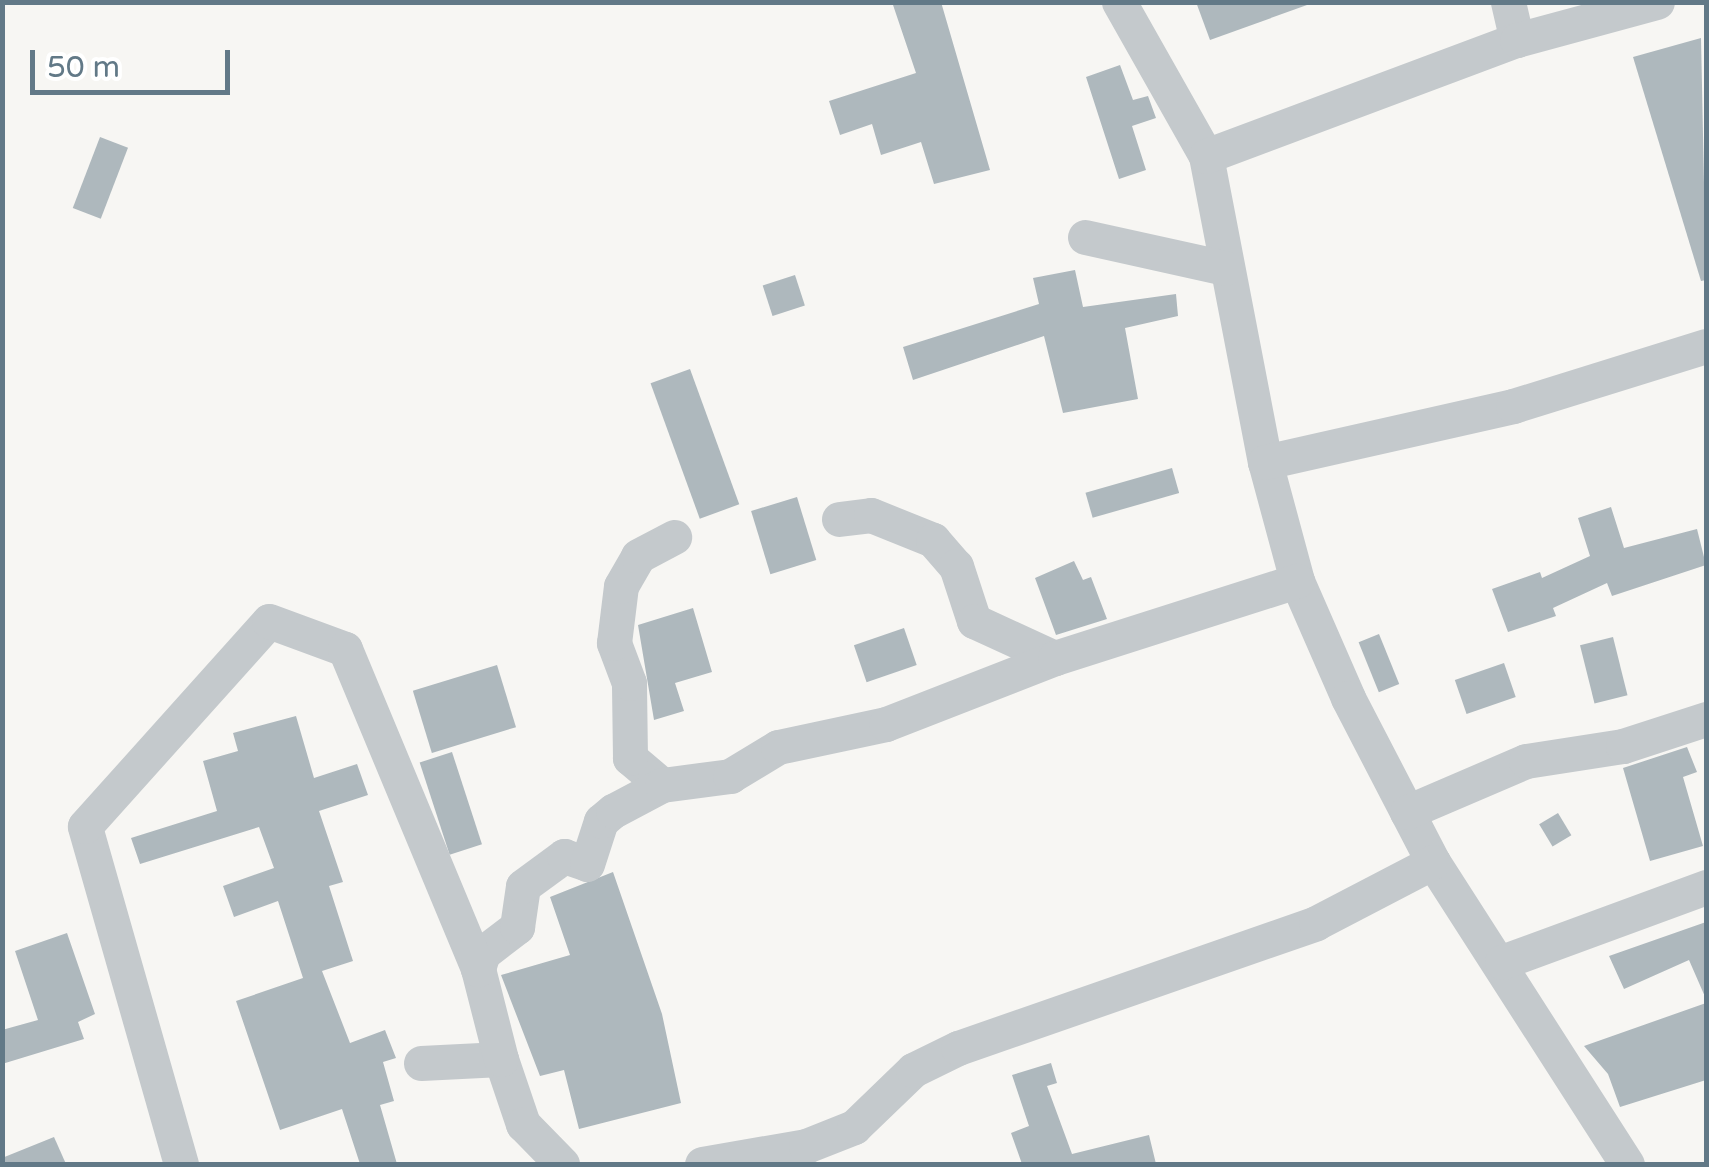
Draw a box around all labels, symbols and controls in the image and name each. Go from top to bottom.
scale bar [35,30,235,92]
text: 50 m [47,49,120,86]

